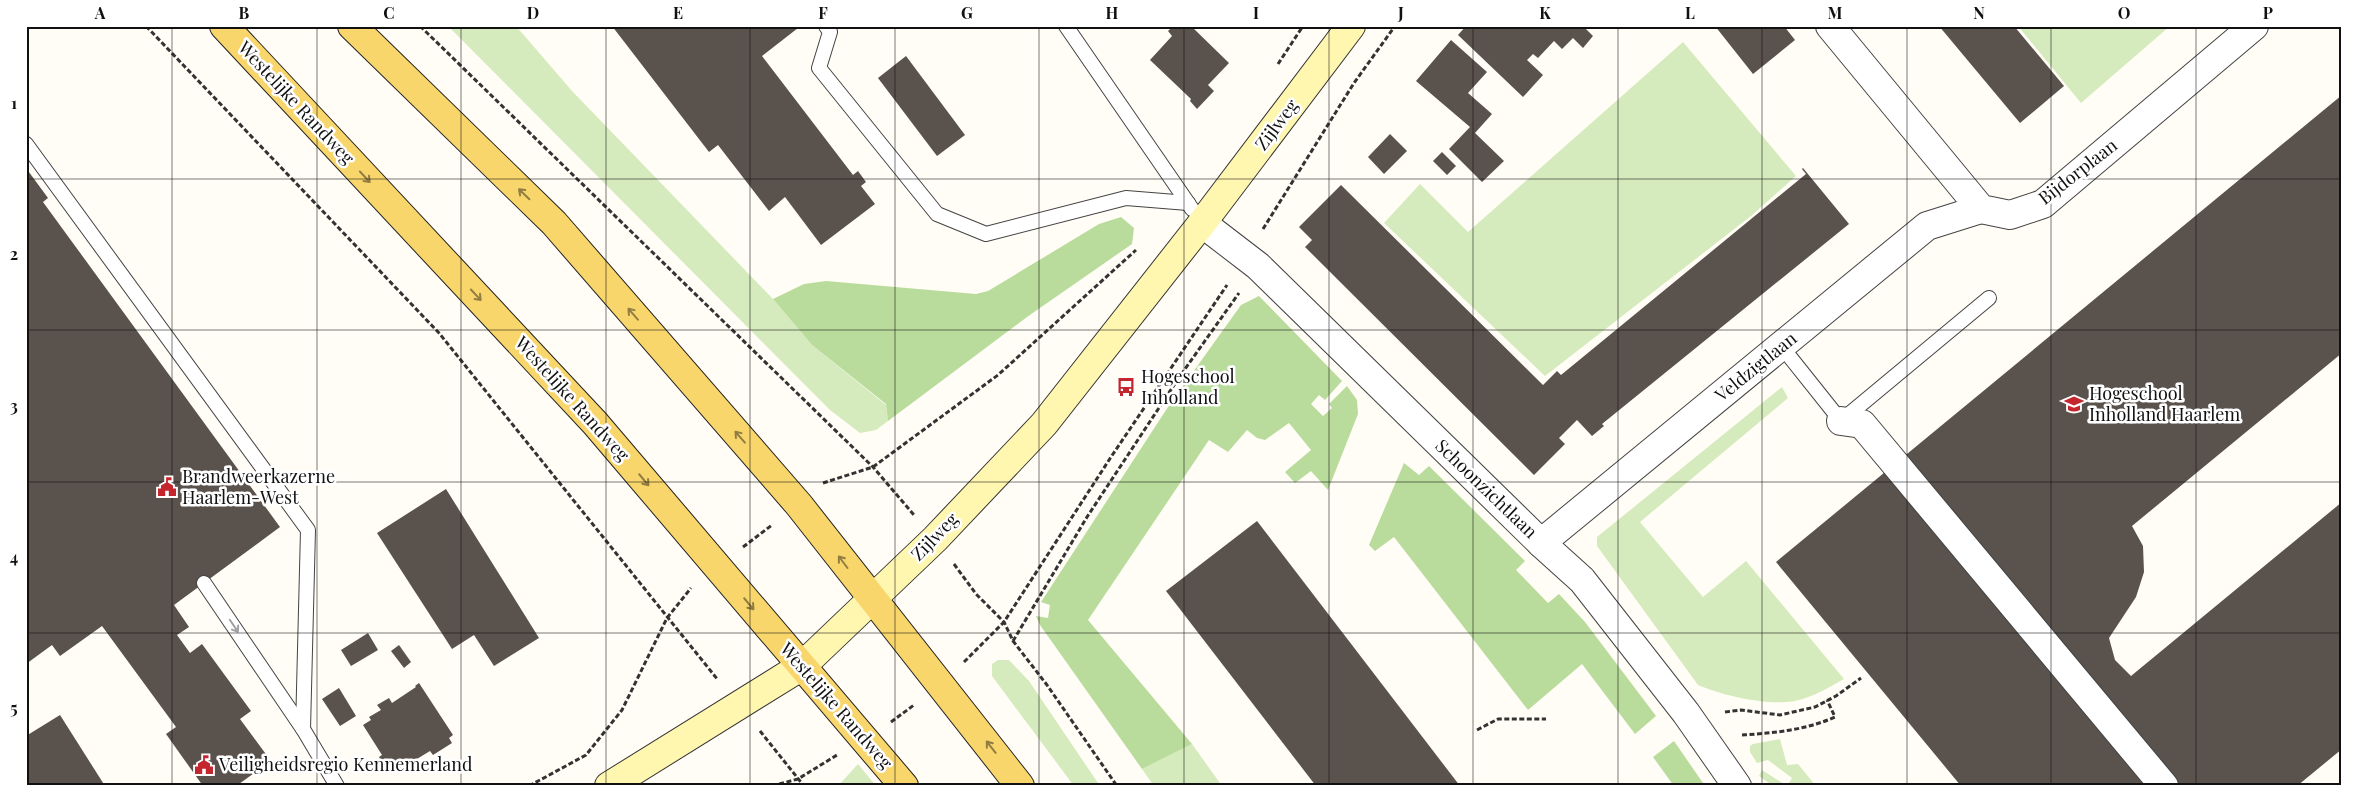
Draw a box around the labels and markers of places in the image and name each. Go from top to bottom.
place label: Hogeschool Inholland [1141,364,1235,409]
bus stop icon: Hogeschool Inholland [1115,376,1137,398]
place label: Hogeschool Inholland Haarlem [2089,381,2240,426]
school or university icon: Hogeschool Inholland Haarlem [2063,393,2085,415]
place label: Brandweerkazerne Haarlem-West [182,464,335,509]
public building icon: Brandweerkazerne Haarlem-West [156,476,178,498]
place label: Veiligheidsregio Kennemerland [218,752,473,776]
public building icon: Veiligheidsregio Kennemerland [193,754,215,776]

